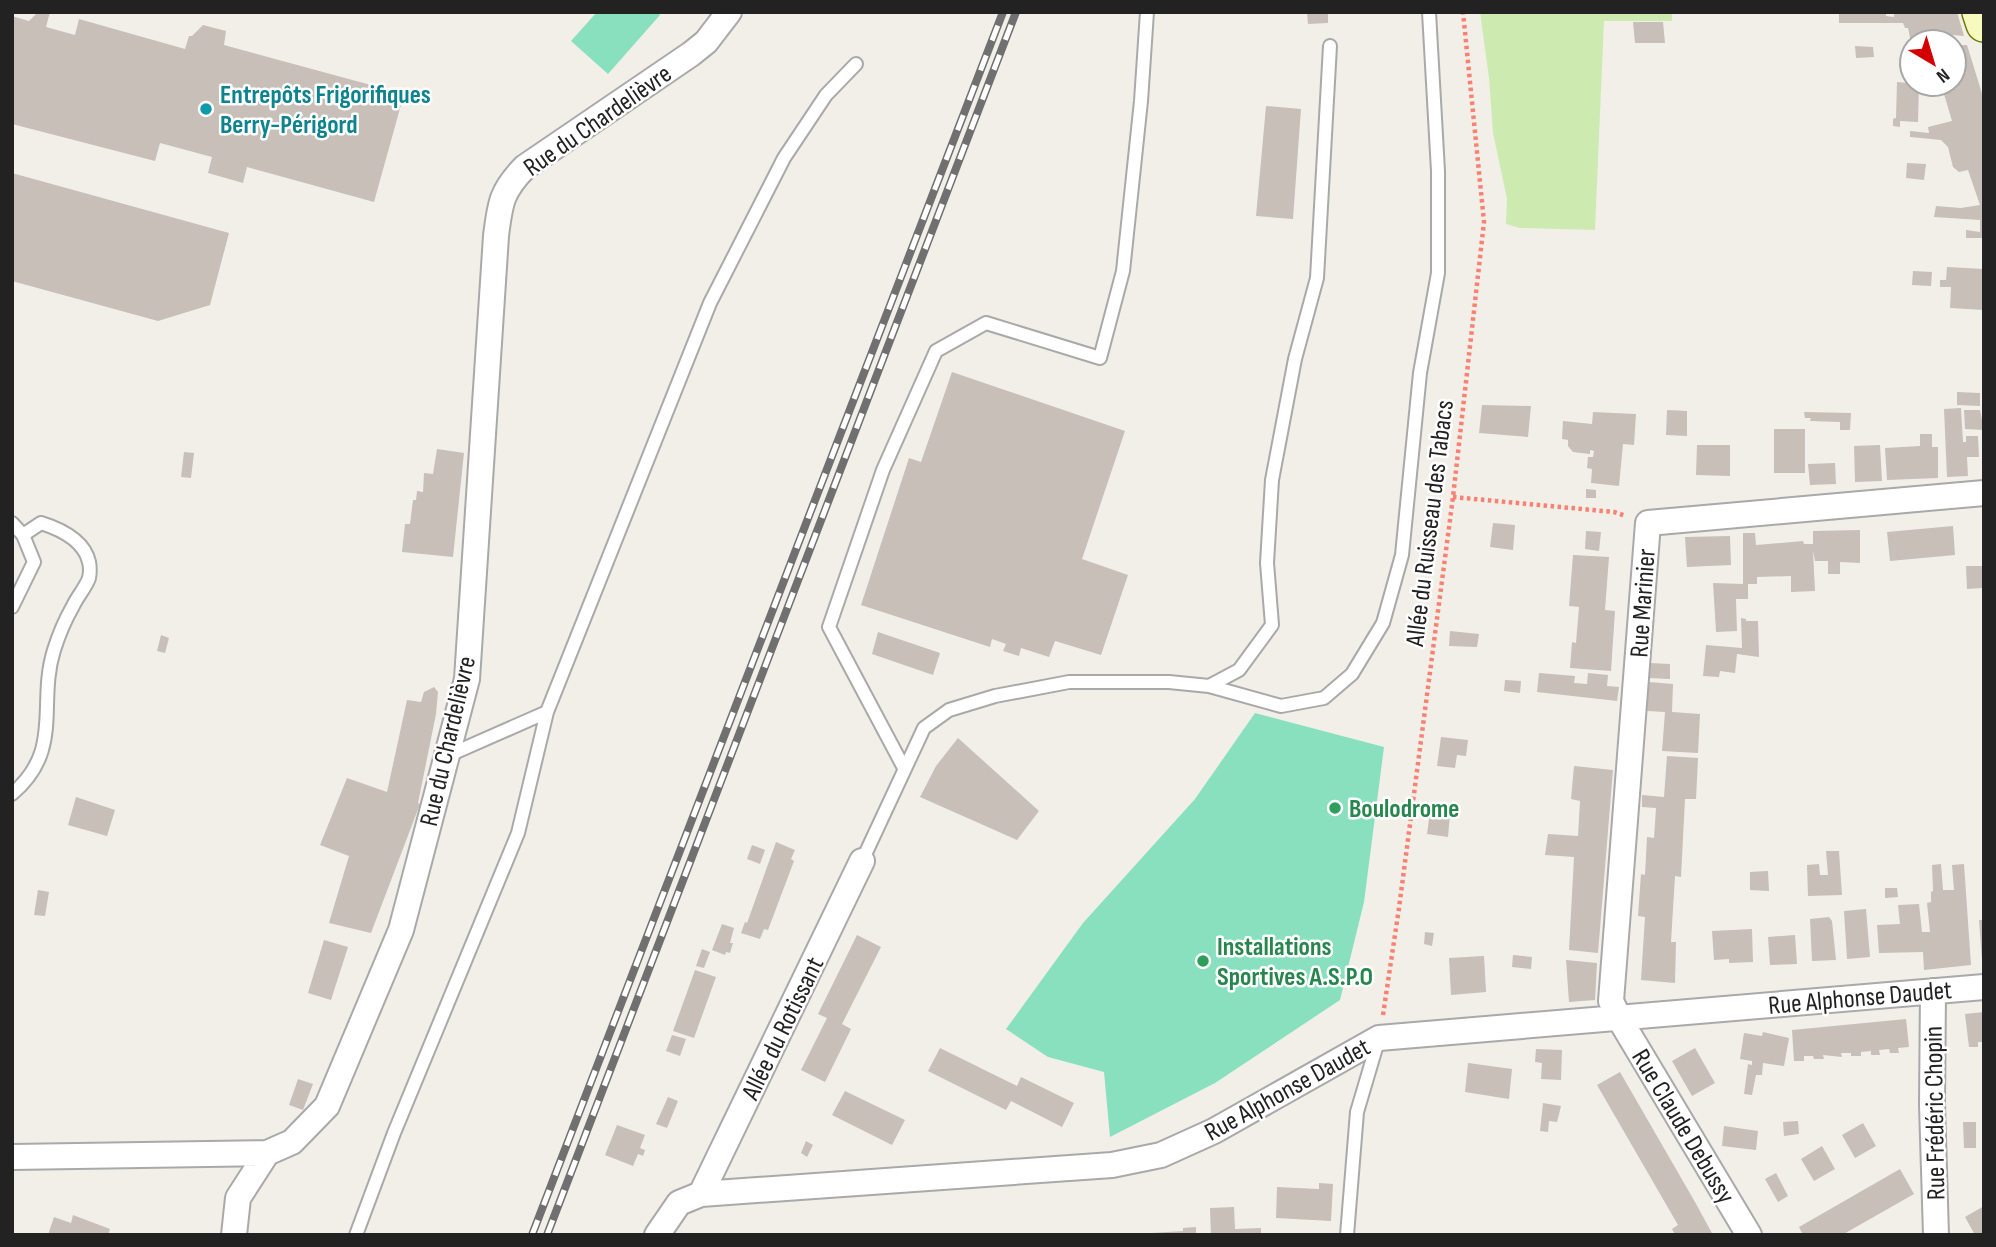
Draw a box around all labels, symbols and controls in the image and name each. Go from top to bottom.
north arrow [1898,28,1968,98]
street label: Rue du Chardelièvre [518,59,678,184]
text: N [1931,63,1954,87]
place label: Entrepôts Frigorifiques Berry-Périgord [220,80,431,141]
marker: Entrepôts Frigorifiques Berry-Périgord [198,101,214,117]
street label: Allée du Ruisseau des Tabacs [1400,398,1461,649]
street label: Rue Marinier [1624,547,1663,659]
street label: Rue du Chardelièvre [414,653,483,829]
place label: Boulodrome [1349,794,1459,825]
marker: Boulodrome [1327,800,1343,816]
place label: Installations Sportives A.S.P.O [1217,932,1373,993]
street label: Allée du Rotissant [735,952,831,1106]
marker: Installations Sportives A.S.P.O [1195,953,1211,969]
street label: Rue Alphonse Daudet [1767,975,1953,1022]
street label: Rue Frédéric Chopin [1918,1026,1953,1200]
street label: Rue Alphonse Daudet [1200,1032,1376,1149]
street label: Rue Claude Debussy [1624,1044,1741,1210]

